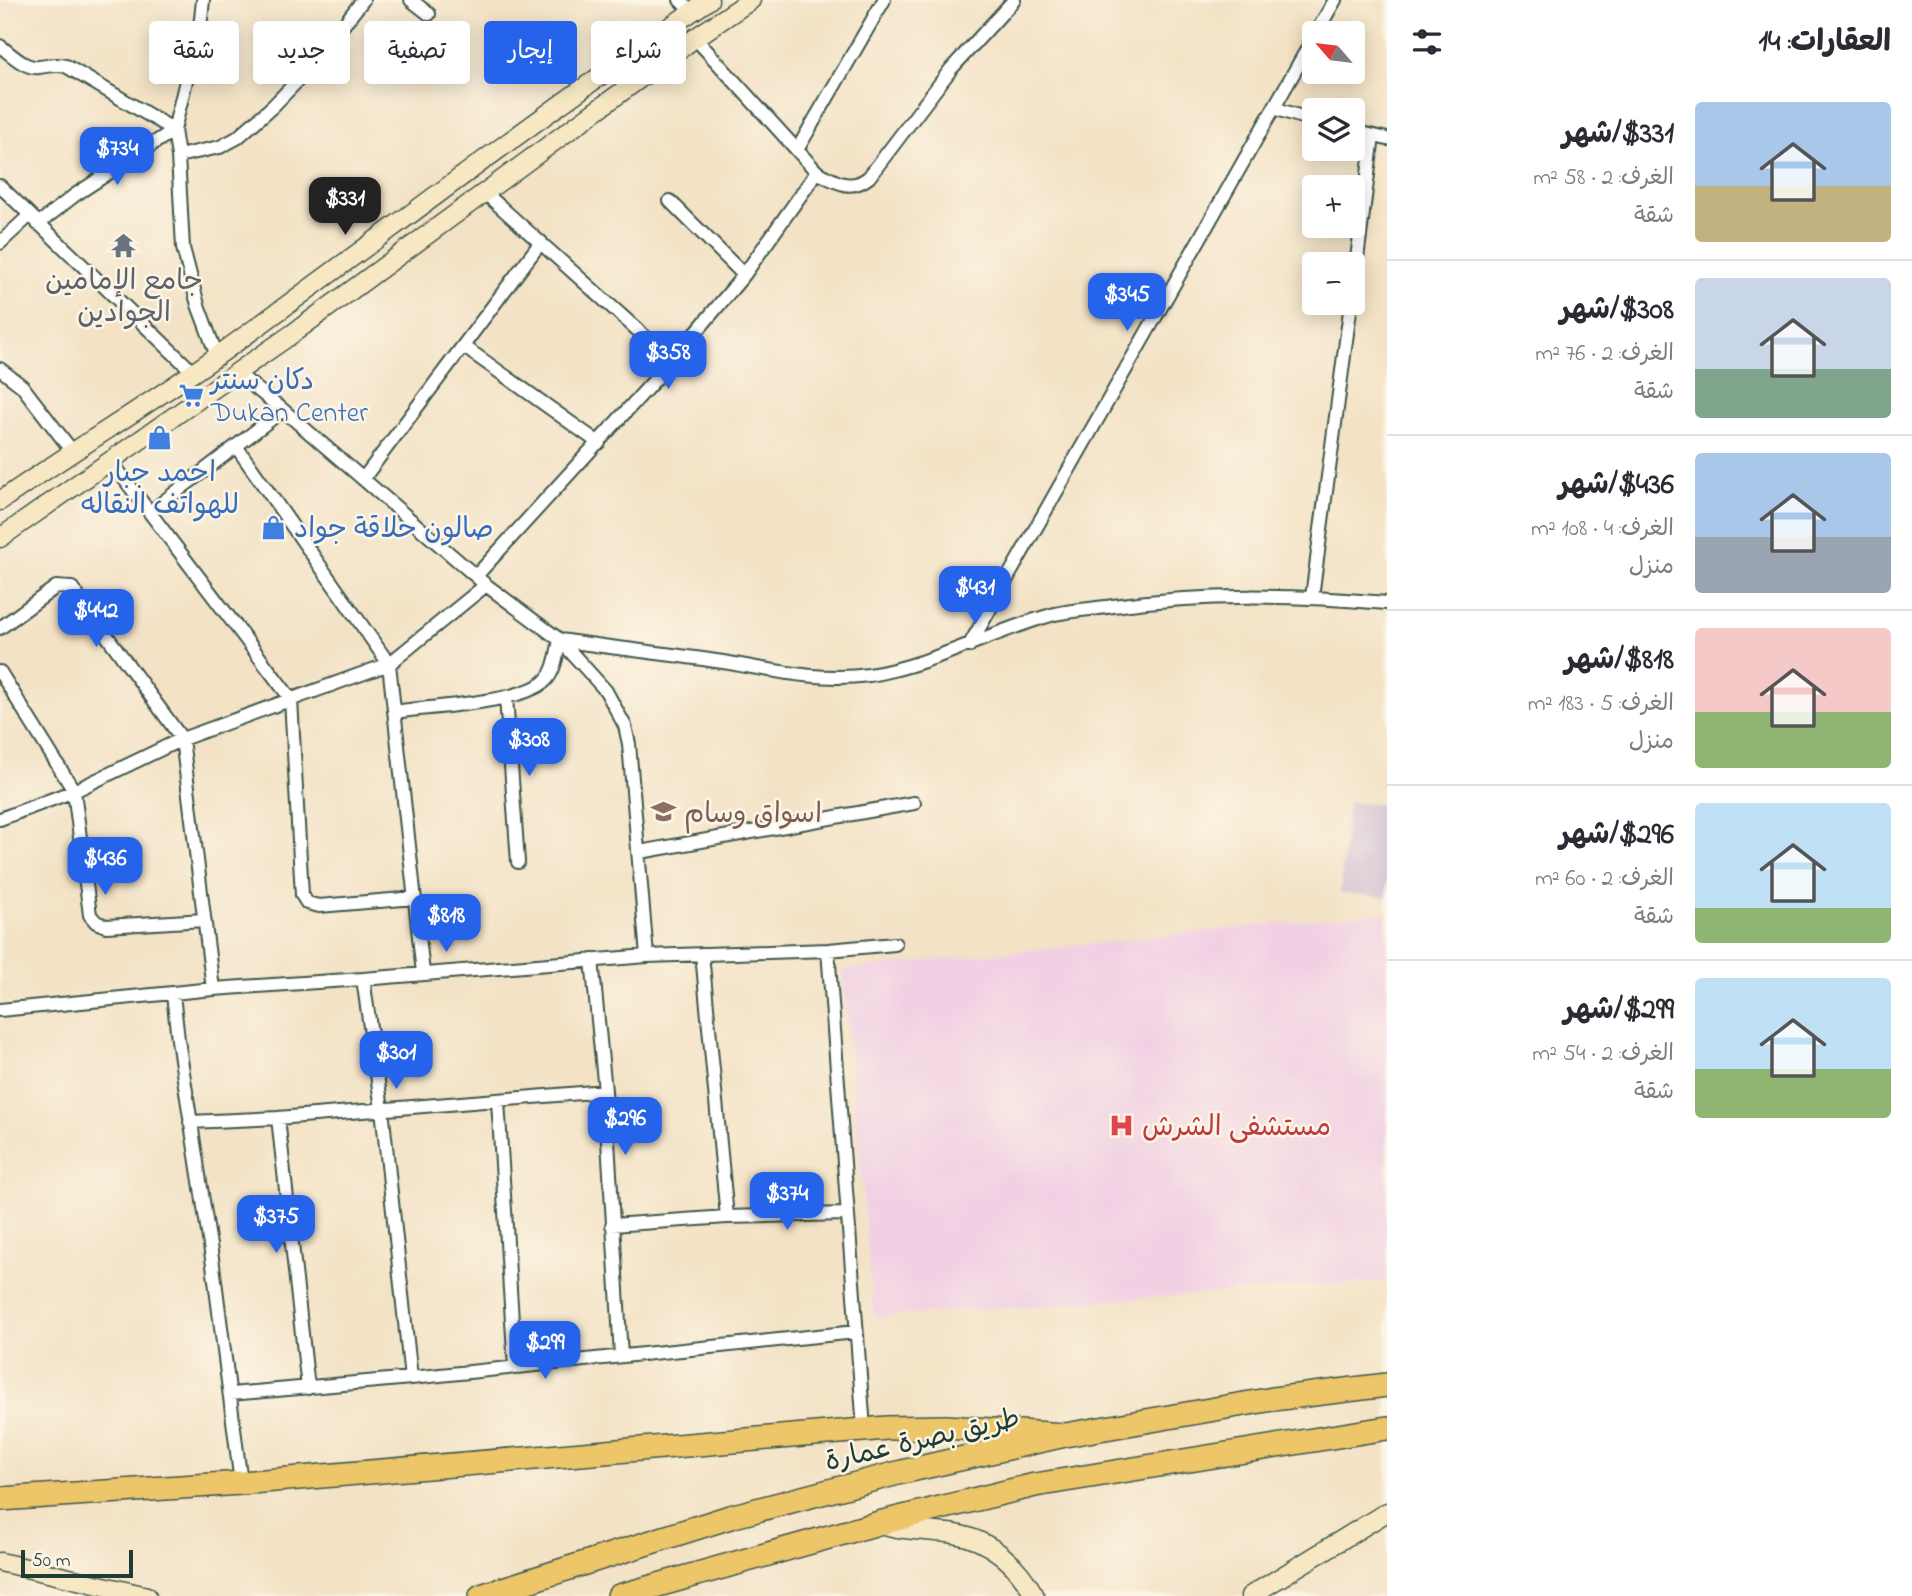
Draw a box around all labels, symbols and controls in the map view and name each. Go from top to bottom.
chip: شقة [149,21,239,84]
chip: جديد [253,21,350,84]
chip: تصفية [364,21,470,84]
chip: إيجار [484,21,577,84]
chip: شراء [591,21,686,84]
north arrow [1302,21,1365,84]
map controls [1302,21,1365,315]
text: العقارات: 14 [1759,21,1891,65]
icon: filters [1408,23,1446,61]
button: layers [1302,98,1365,161]
text: $331/شهر [1562,113,1674,157]
pin: $734 [76,128,158,187]
icon: home [1751,130,1835,214]
text: $734 [96,133,138,166]
text: الغرف: 2 · 58 m² [1533,162,1674,195]
button: + [1302,175,1365,238]
pin: $331 [304,177,386,237]
text: $331 [325,183,365,216]
text: شقة [1634,200,1674,233]
temple icon: جامع الإمامين الجوادين [110,231,138,259]
button: − [1302,252,1365,315]
place label: جامع الإمامين الجوادين [45,262,203,335]
pin: $345 [1086,274,1168,333]
text: $345 [1104,279,1150,312]
text: $308/شهر [1560,289,1674,333]
icon: home [1751,306,1835,390]
pin: $358 [627,332,709,391]
text: $358 [645,337,691,370]
text: الغرف: 2 · 76 m² [1535,338,1674,371]
place label: دكان سنتر Dukan Center [209,362,368,435]
text: شقة [1634,376,1674,409]
supermarket icon: دكان سنتر Dukan Center [177,381,205,409]
shop icon: احمد جبار للهواتف النقاله [146,423,174,451]
place label: احمد جبار للهواتف النقاله [81,454,239,527]
text: $436/شهر [1559,464,1674,508]
icon: home [1751,481,1835,565]
place label: صالون حلاقة جواد [294,510,494,551]
shop icon: صالون حلاقة جواد [260,513,288,541]
text: الغرف: 4 · 108 m² [1531,513,1674,546]
text: منزل [1629,551,1674,584]
pin: $431 [934,566,1016,626]
text: $431 [955,572,995,605]
pin: $442 [55,590,137,649]
text: $442 [74,595,118,628]
text: $818/شهر [1565,639,1674,683]
icon: home [1751,656,1835,740]
text: الغرف: 5 · 183 m² [1528,688,1674,721]
pin: $308 [488,718,570,778]
text: $308 [508,724,550,757]
text: منزل [1629,726,1674,759]
place label: اسواق وسام [684,795,822,836]
school or university icon: اسواق وسام [650,798,678,826]
text: $296/شهر [1560,814,1674,858]
icon: home [1751,831,1835,915]
pin: $436 [64,838,146,897]
text: $436 [83,843,127,876]
text: الغرف: 2 · 60 m² [1535,863,1674,896]
pin: $818 [405,894,487,954]
text: $818 [427,900,465,933]
text: شقة [1634,901,1674,934]
text: $299/شهر [1564,989,1674,1033]
icon: home [1751,1006,1835,1090]
pin: $301 [355,1032,437,1091]
text: $301 [376,1037,416,1070]
text: الغرف: 2 · 54 m² [1532,1038,1674,1071]
text: شقة [1634,1076,1674,1109]
pin: $296 [584,1098,666,1157]
text: $296 [604,1103,646,1136]
place label: مستشفى الشرش [1142,1108,1331,1149]
hospital icon: مستشفى الشرش [1108,1111,1136,1139]
pin: $374 [746,1172,828,1232]
text: $374 [766,1178,808,1211]
pin: $375 [235,1196,317,1255]
text: $375 [253,1201,299,1234]
pin: $299 [504,1322,586,1381]
text: $299 [525,1327,565,1360]
street label: طريق بصرة عمارة [821,1399,1024,1484]
scale bar [21,1547,133,1579]
text: 50 m [32,1548,71,1575]

